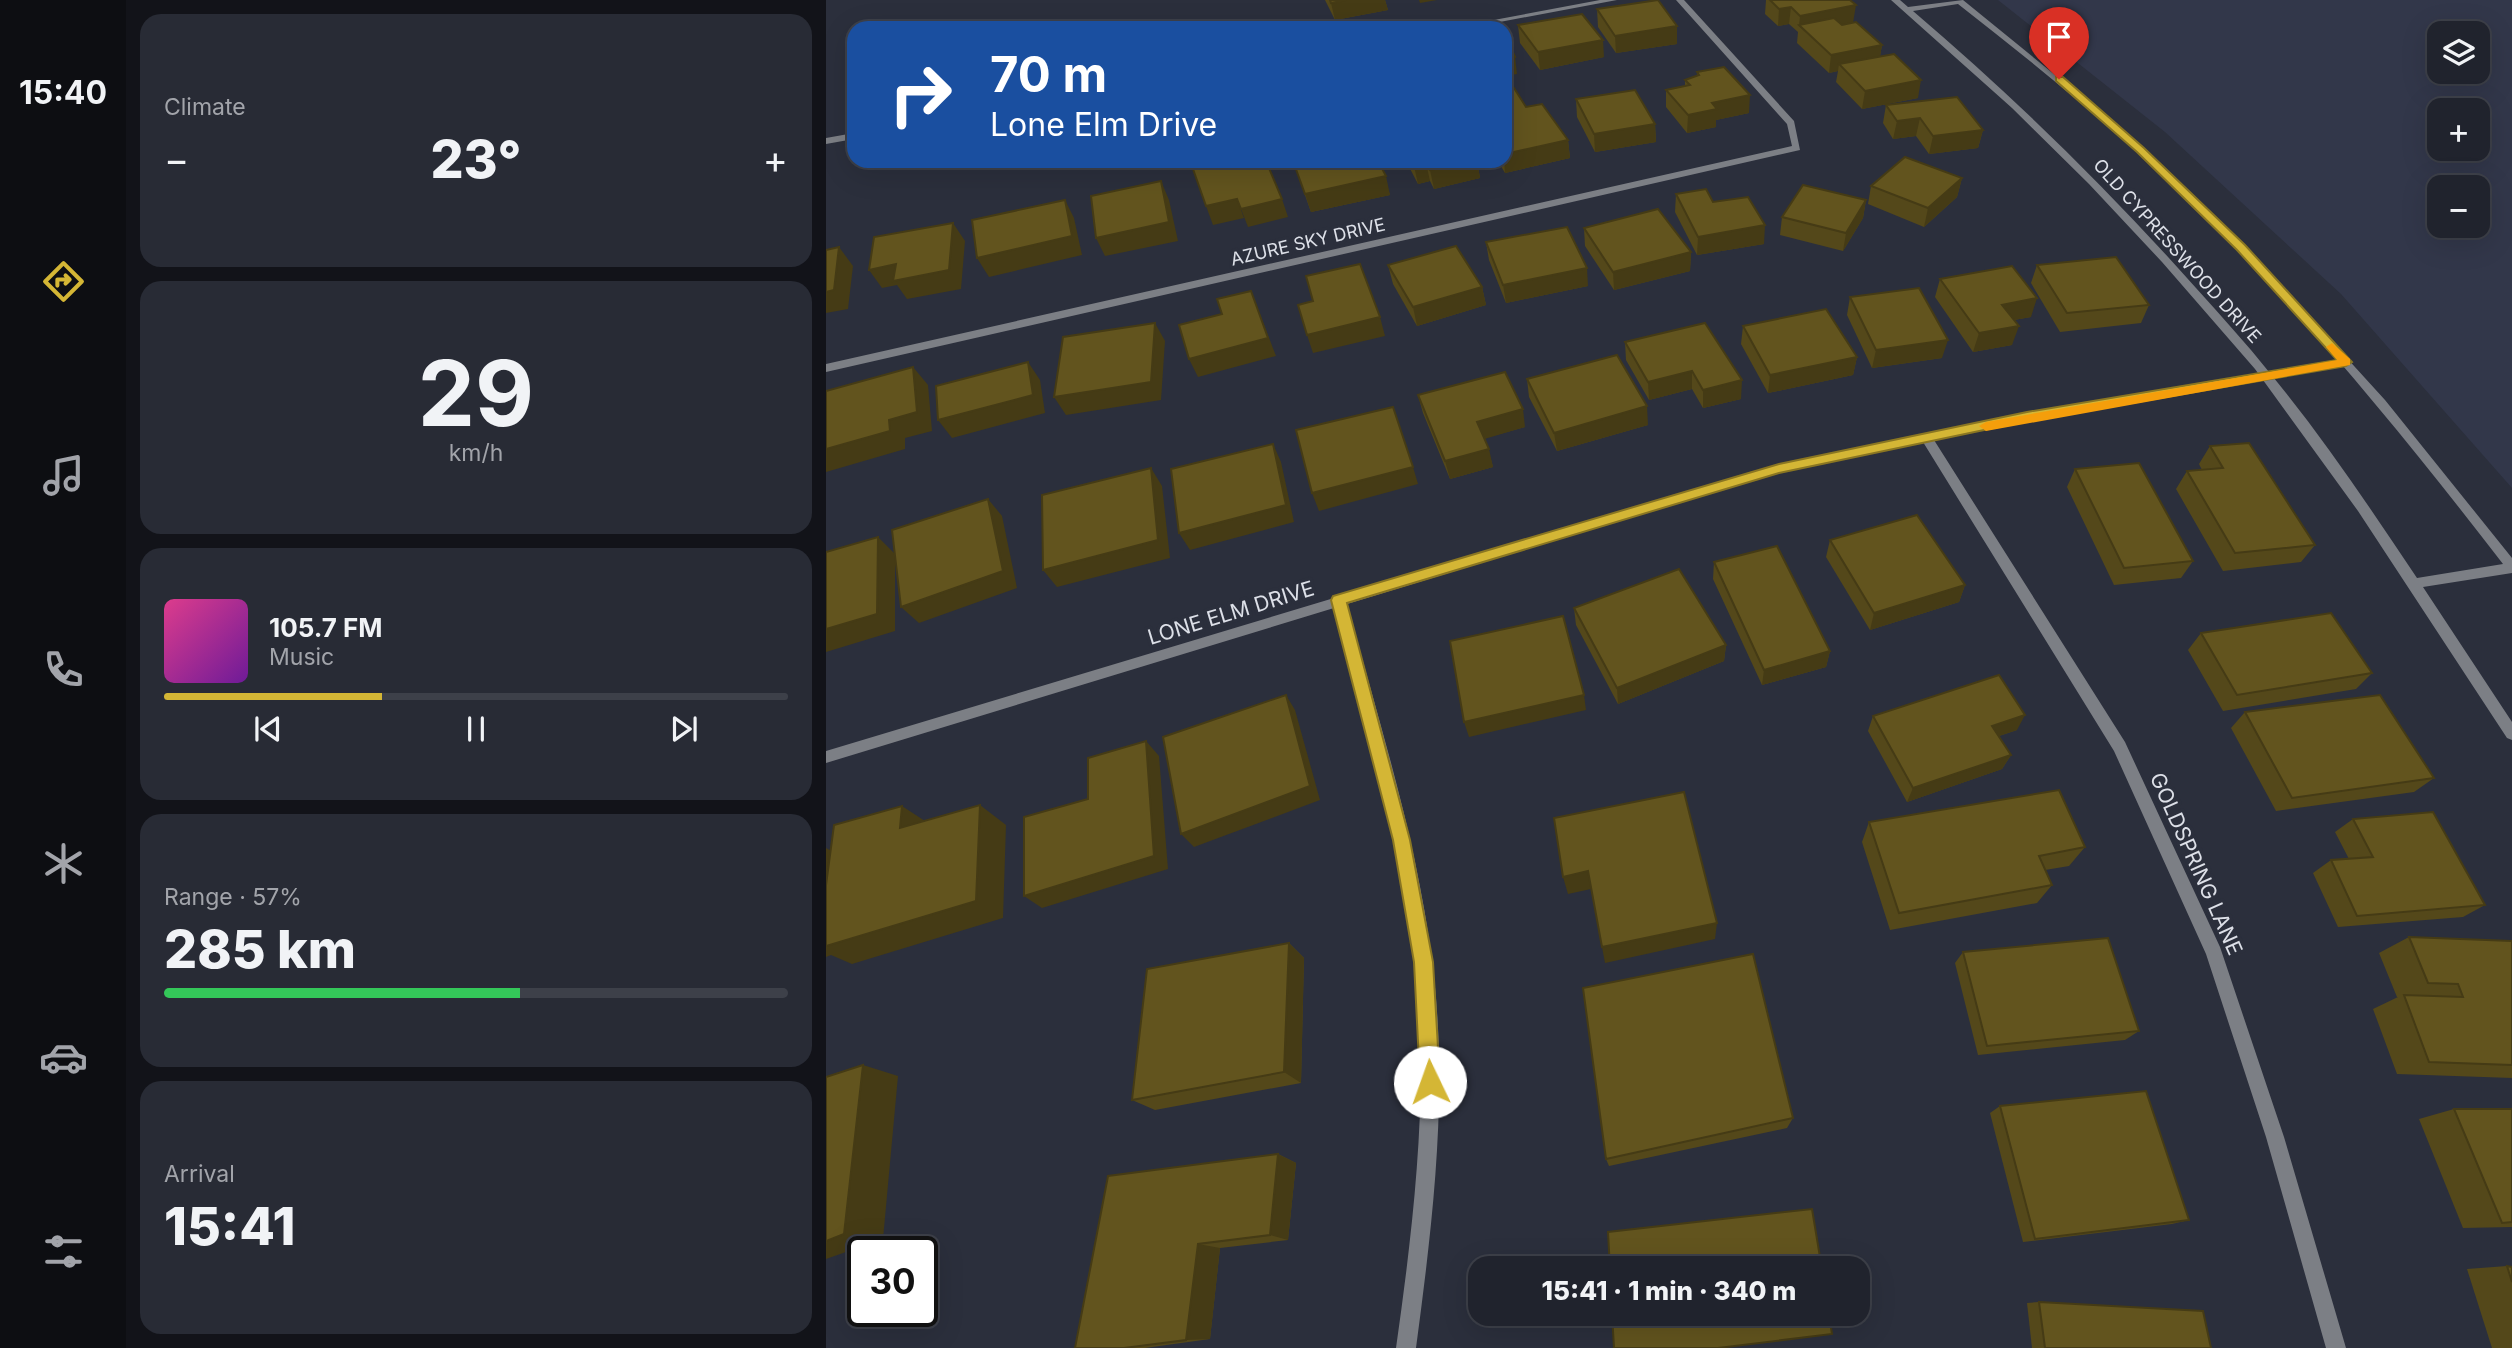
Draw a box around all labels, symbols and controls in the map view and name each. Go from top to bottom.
pin [2029,7,2089,79]
icon: arrive [2040,18,2078,56]
map controls [2427,21,2490,238]
button: layers [2427,21,2490,84]
text: 70 m [990,45,1107,104]
icon: right [875,49,966,140]
text: 15:40 [19,73,107,112]
text: Climate [164,93,246,121]
button: + [2427,98,2490,161]
text: Lone Elm Drive [990,105,1217,144]
text: 23° [430,128,522,191]
text: − [164,136,189,182]
text: + [763,136,788,182]
street label: OLD CYPRESSWOOD DRIVE [2089,154,2266,347]
button: − [2427,175,2490,238]
street label: AZURE SKY DRIVE [1228,213,1387,270]
icon: directions [39,257,88,306]
text: 29 [418,338,534,448]
text: km/h [449,439,503,467]
icon: music [39,451,88,500]
street label: LONE ELM DRIVE [1145,575,1317,650]
text: 105.7 FM [269,612,383,643]
text: Music [269,643,334,671]
icon: phone [39,645,88,694]
icon: previous [249,710,287,748]
icon: pause [457,710,495,748]
icon: next [665,710,703,748]
street label: GOLDSPRING LANE [2145,769,2248,959]
icon: climate [39,839,88,888]
text: Range · 57% [164,883,302,911]
text: 285 km [164,918,356,981]
icon: car [39,1033,88,1082]
position arrow [1393,1045,1467,1119]
text: Arrival [164,1160,235,1188]
text: 15:41 [164,1195,296,1258]
icon: filters [39,1227,88,1276]
speed limit sign: 30 [847,1236,938,1327]
text: 15:41 · 1 min · 340 m [1542,1275,1796,1306]

